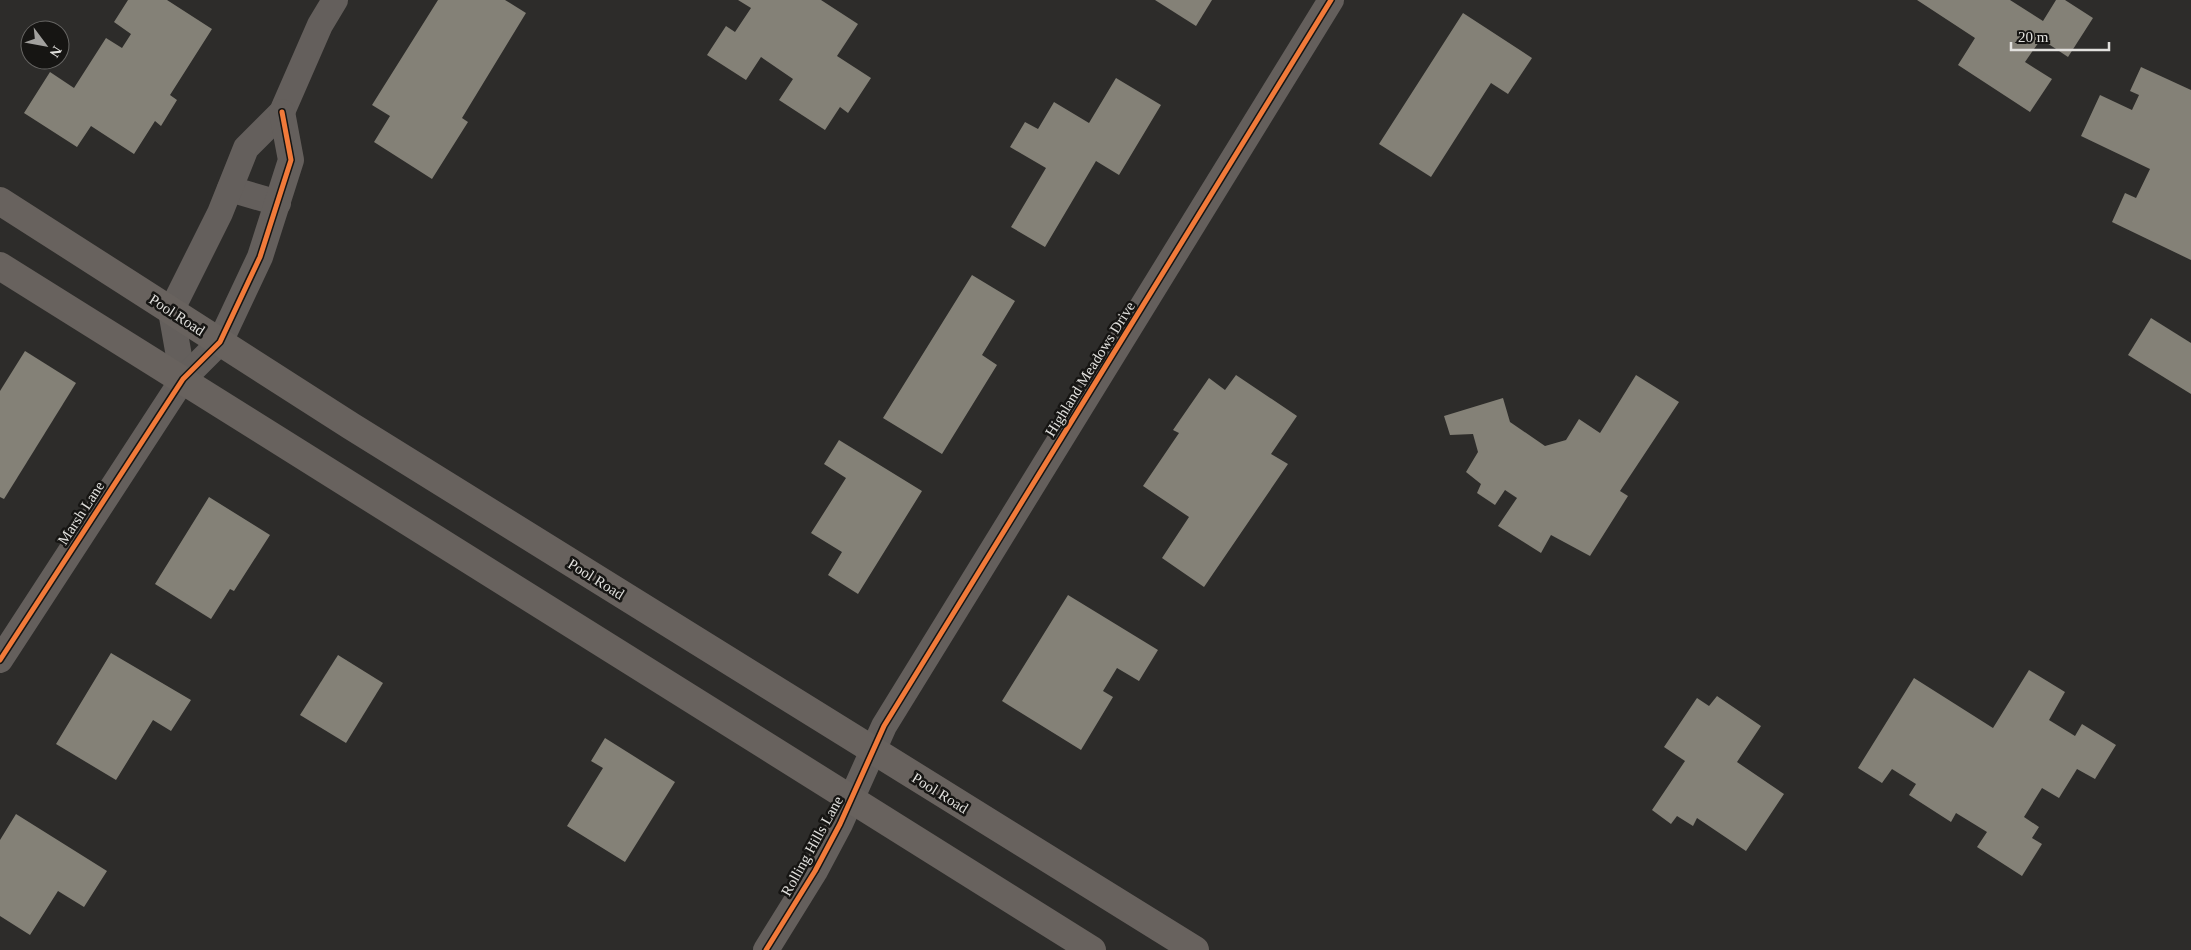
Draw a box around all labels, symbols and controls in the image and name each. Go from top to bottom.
north arrow [20,20,70,70]
scale bar [2011,20,2108,52]
text: 20 m [2018,29,2049,45]
text: N [47,43,65,60]
street label: Pool Road [146,291,208,339]
street label: Highland Meadows Drive [1042,298,1138,439]
street label: Marsh Lane [55,478,108,548]
street label: Pool Road [565,556,627,603]
street label: Pool Road [909,770,971,817]
street label: Rolling Hills Lane [778,793,846,899]

